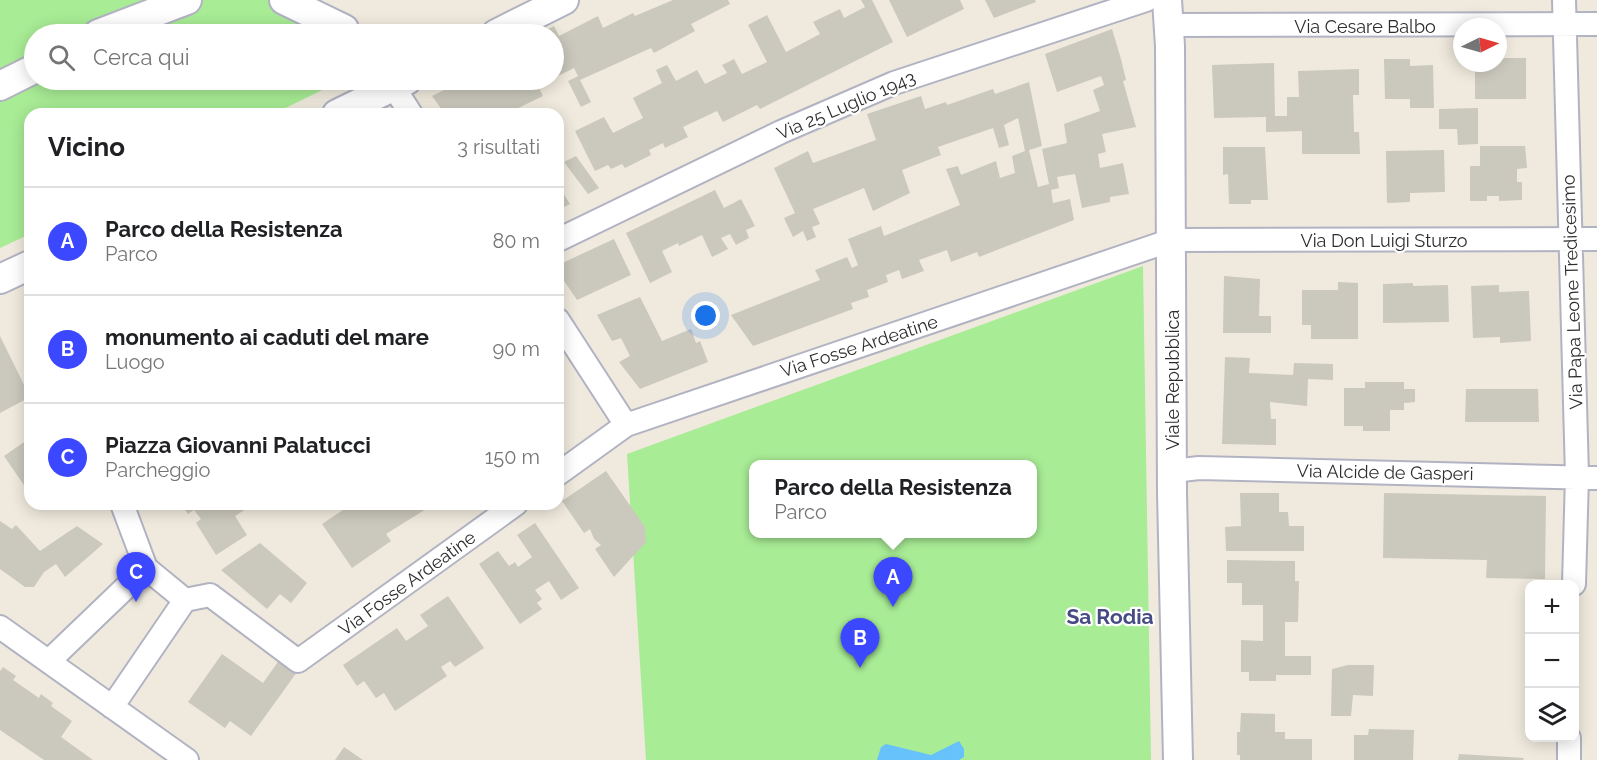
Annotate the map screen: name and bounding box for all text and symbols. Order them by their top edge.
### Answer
street label: Via Cesare Balbo [1294,16,1436,37]
north arrow [1453,18,1507,72]
search box [24,24,564,90]
icon: search [45,41,78,74]
text: Cerca qui [93,44,190,70]
street label: Via 25 Luglio 1943 [774,66,918,144]
text: Vicino [48,132,125,162]
text: 3 risultati [457,135,540,159]
street label: Via Papa Leone Tredicesimo [1557,174,1587,410]
text: Parco della Resistenza [105,216,343,242]
text: A [61,229,74,253]
text: 80 m [492,229,540,253]
street label: Via Don Luigi Sturzo [1300,230,1468,251]
text: Parco [105,242,158,266]
your location [691,301,720,330]
street label: Viale Repubblica [1162,310,1183,450]
street label: Via Fosse Ardeatine [778,311,941,381]
text: monumento ai caduti del mare [105,324,429,350]
text: B [61,337,74,361]
text: 90 m [493,337,540,361]
text: Luogo [105,350,165,374]
text: Piazza Giovanni Palatucci [105,432,371,458]
text: C [61,445,74,469]
text: 150 m [485,445,540,469]
text: Parcheggio [105,458,210,482]
popup [749,460,1037,538]
street label: Via Alcide de Gasperi [1296,460,1474,484]
text: Parco della Resistenza [774,474,1012,500]
text: Parco [774,500,827,524]
street label: Via Fosse Ardeatine [334,526,480,640]
pin: C [116,552,156,602]
pin: A [874,558,912,607]
map controls [1525,580,1579,742]
button: + [1525,580,1579,634]
district label: Sa Rodia [1066,604,1154,629]
pin: B [840,618,880,668]
button: − [1525,634,1579,688]
button: layers [1525,688,1579,742]

